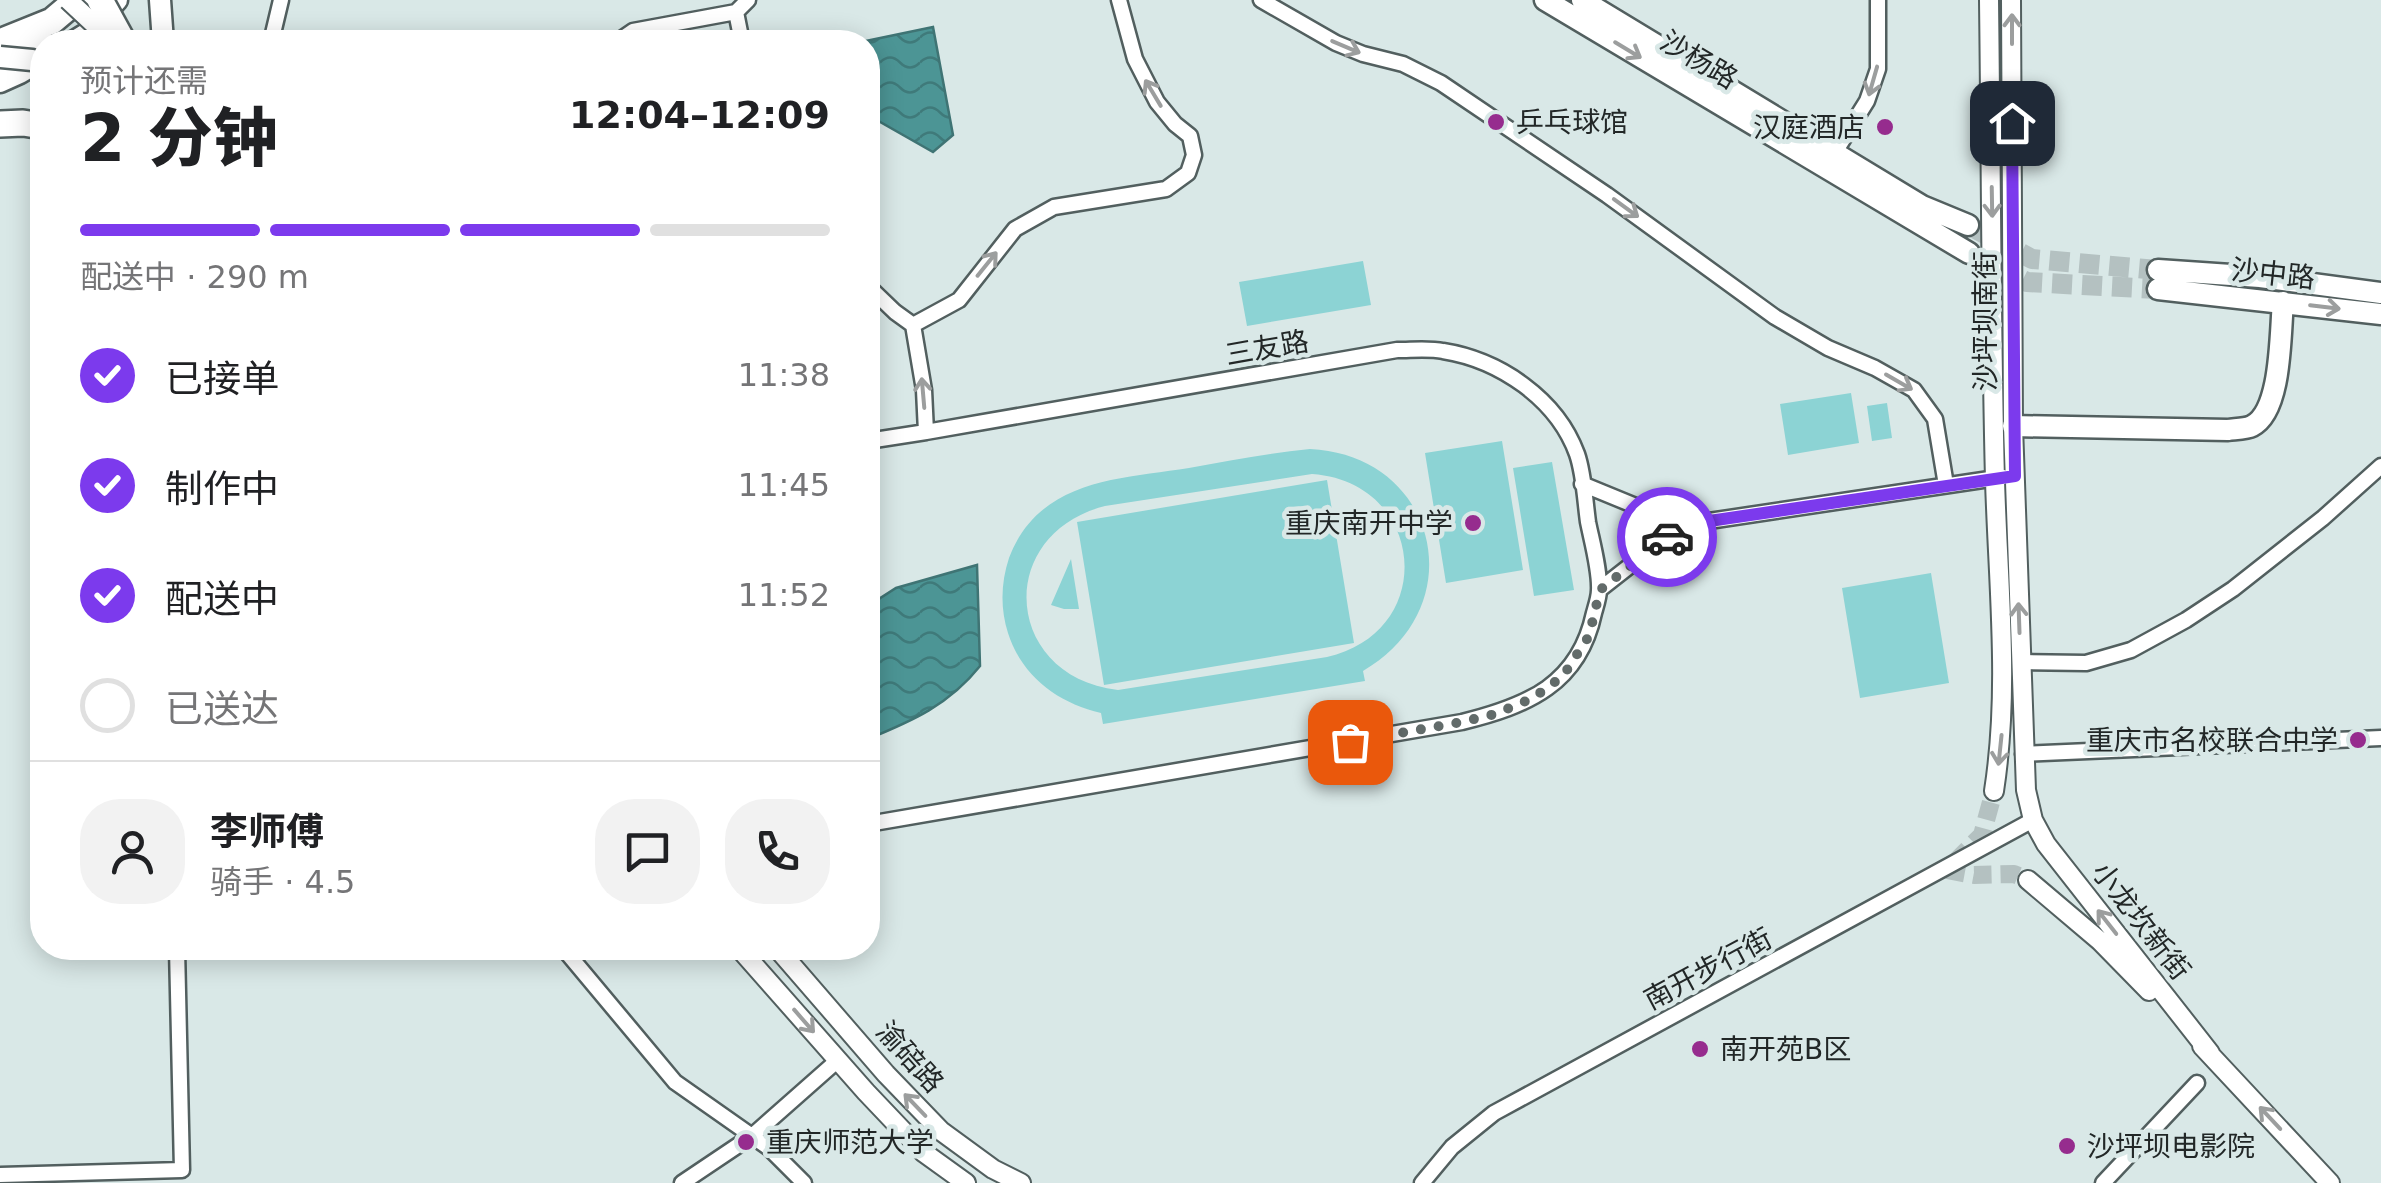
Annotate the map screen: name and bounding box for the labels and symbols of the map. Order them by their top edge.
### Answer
one-way arrow [2002,14,2021,46]
street label: 沙杨路 [1654,24,1744,96]
one-way arrow [1330,39,1361,57]
one-way arrow [1613,40,1642,60]
one-way arrow [1863,65,1881,96]
one-way arrow [1143,79,1163,108]
pin [1970,81,2055,166]
place label: 乒乓球馆 [1516,106,1628,139]
marker: 乒乓球馆 [1485,111,1507,133]
place label: 汉庭酒店 [1753,111,1865,144]
marker: 汉庭酒店 [1874,116,1896,138]
one-way arrow [1982,186,2001,218]
one-way arrow [1611,198,1639,219]
street label: 沙坪坝南街 [1969,251,2002,391]
one-way arrow [976,252,998,278]
street label: 沙中路 [2229,253,2317,295]
one-way arrow [2308,298,2340,317]
street label: 三友路 [1223,324,1311,372]
one-way arrow [1884,372,1913,392]
one-way arrow [914,378,933,410]
courier [1617,487,1717,587]
place label: 重庆南开中学 [1285,507,1453,540]
marker: 重庆南开中学 [1462,512,1484,534]
one-way arrow [2010,603,2029,635]
pin [1308,700,1393,785]
place label: 重庆市名校联合中学 [2086,724,2338,757]
marker: 重庆市名校联合中学 [2347,729,2369,751]
one-way arrow [1990,733,2009,766]
street label: 小龙坎新街 [2085,856,2197,986]
one-way arrow [2096,909,2118,935]
street label: 南开步行街 [1638,922,1778,1016]
one-way arrow [792,1008,815,1033]
street label: 渝碚路 [870,1015,950,1099]
place label: 南开苑B区 [1720,1033,1851,1066]
marker: 南开苑B区 [1689,1038,1711,1060]
one-way arrow [903,1093,927,1117]
one-way arrow [2259,1106,2282,1131]
place label: 重庆师范大学 [766,1126,934,1159]
place label: 沙坪坝电影院 [2087,1130,2255,1163]
marker: 重庆师范大学 [735,1131,757,1153]
marker: 沙坪坝电影院 [2056,1135,2078,1157]

